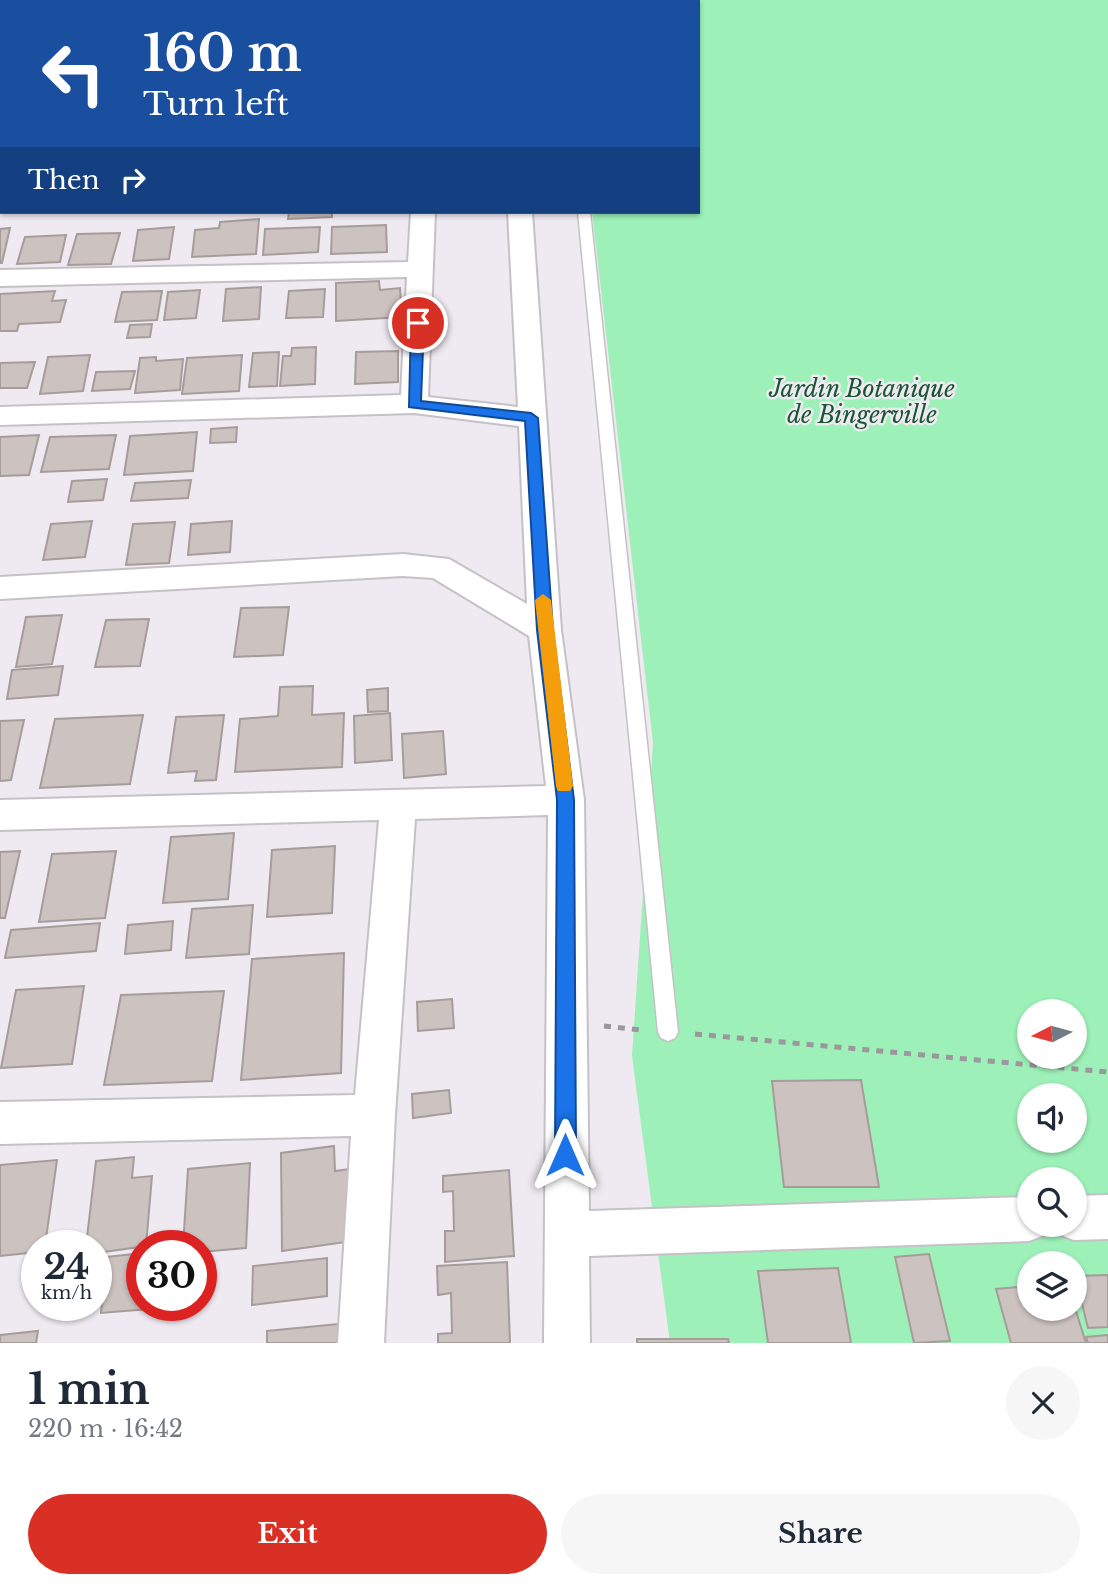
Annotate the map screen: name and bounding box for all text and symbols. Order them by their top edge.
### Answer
text: 160 m [143,23,302,84]
icon: left [28,28,119,119]
text: Turn left [143,84,289,124]
icon: right [114,161,152,199]
text: Then [28,164,100,196]
pin [388,293,448,353]
icon: arrive [399,304,437,342]
park label: Jardin Botanique de Bingerville [768,375,955,429]
north arrow [1017,999,1087,1069]
map controls [1017,999,1087,1321]
button: sound [1017,1083,1087,1153]
position arrow [528,1118,602,1192]
button: search [1017,1167,1087,1237]
speed limit sign: 30 [126,1230,217,1321]
text: 24 [43,1245,90,1288]
button: layers [1017,1251,1087,1321]
text: km/h [41,1282,92,1304]
text: 1 min [28,1363,150,1415]
button: close [1006,1366,1080,1440]
text: 220 m · 16:42 [28,1415,183,1443]
button: Exit [28,1494,547,1574]
button: Share [561,1494,1080,1574]

